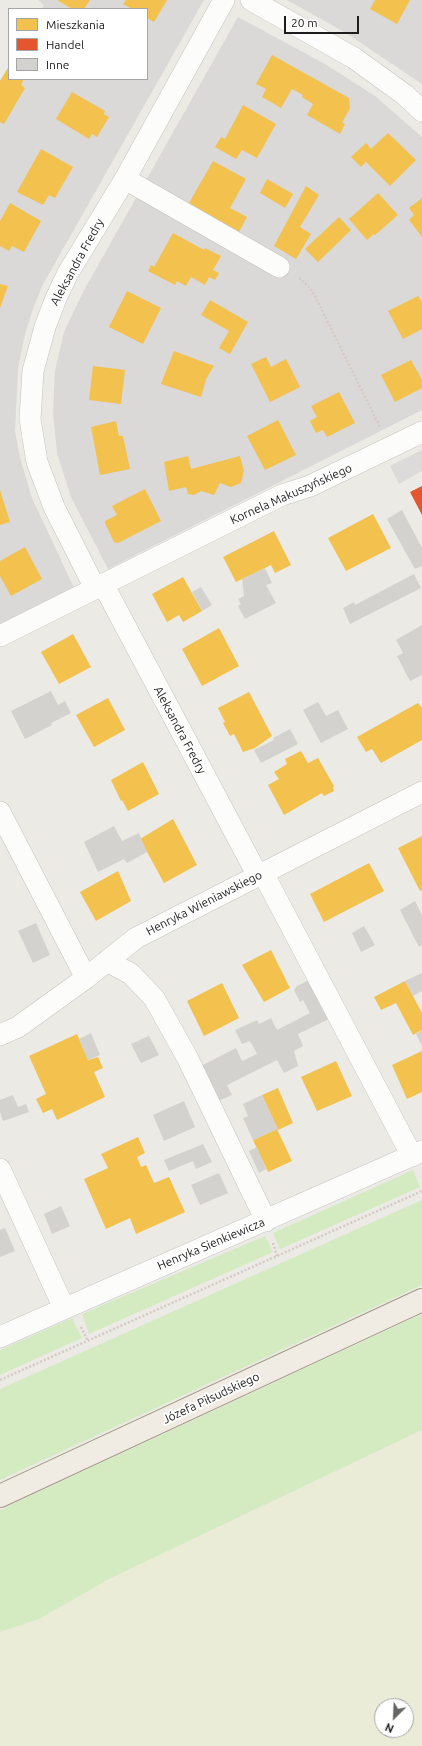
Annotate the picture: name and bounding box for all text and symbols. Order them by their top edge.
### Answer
legend [8,8,148,80]
scale bar [286,8,361,34]
text: 20 m [291,16,318,29]
text: Mieszkania [46,18,105,31]
text: Handel [46,38,84,51]
text: Inne [46,58,69,71]
street label: Aleksandra Fredry [47,216,107,308]
street label: Kornela Makuszyńskiego [228,461,354,527]
street label: Aleksandra Fredry [151,684,209,776]
street label: Henryka Wieniawskiego [144,867,264,939]
street label: Henryka Sienkiewicza [155,1215,267,1273]
street label: Józefa Piłsudskiego [160,1369,262,1427]
north arrow [374,1698,414,1738]
text: N [383,1721,396,1735]

